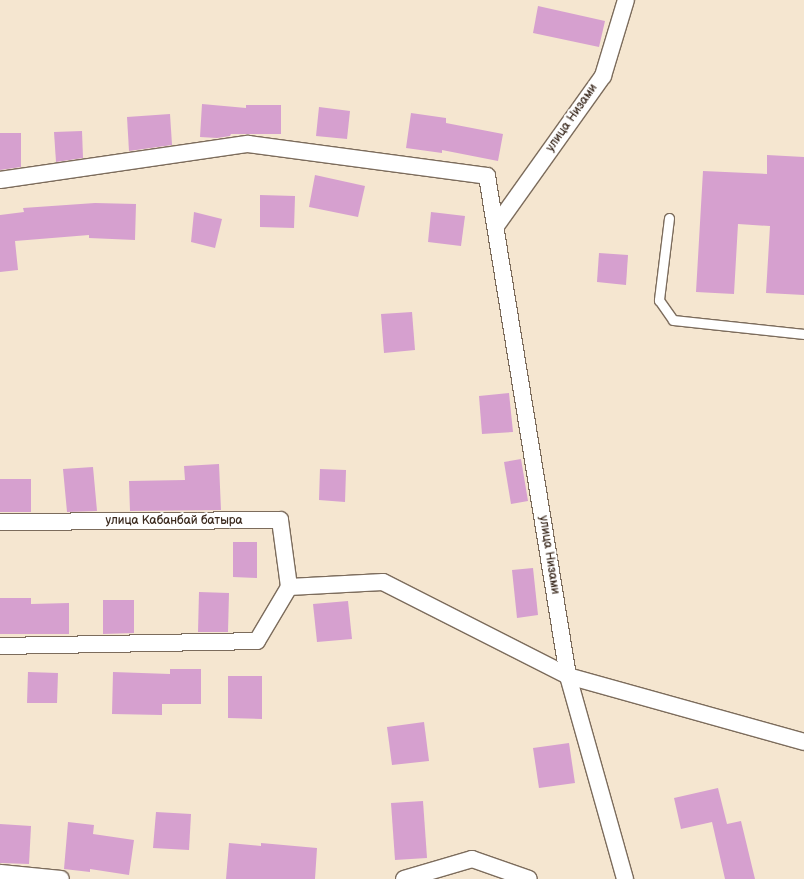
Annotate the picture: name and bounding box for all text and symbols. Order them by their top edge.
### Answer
street label: улица Низами [543,81,601,155]
street label: улица Кабанбай батыра [105,514,243,528]
street label: улица Низами [536,515,562,595]

